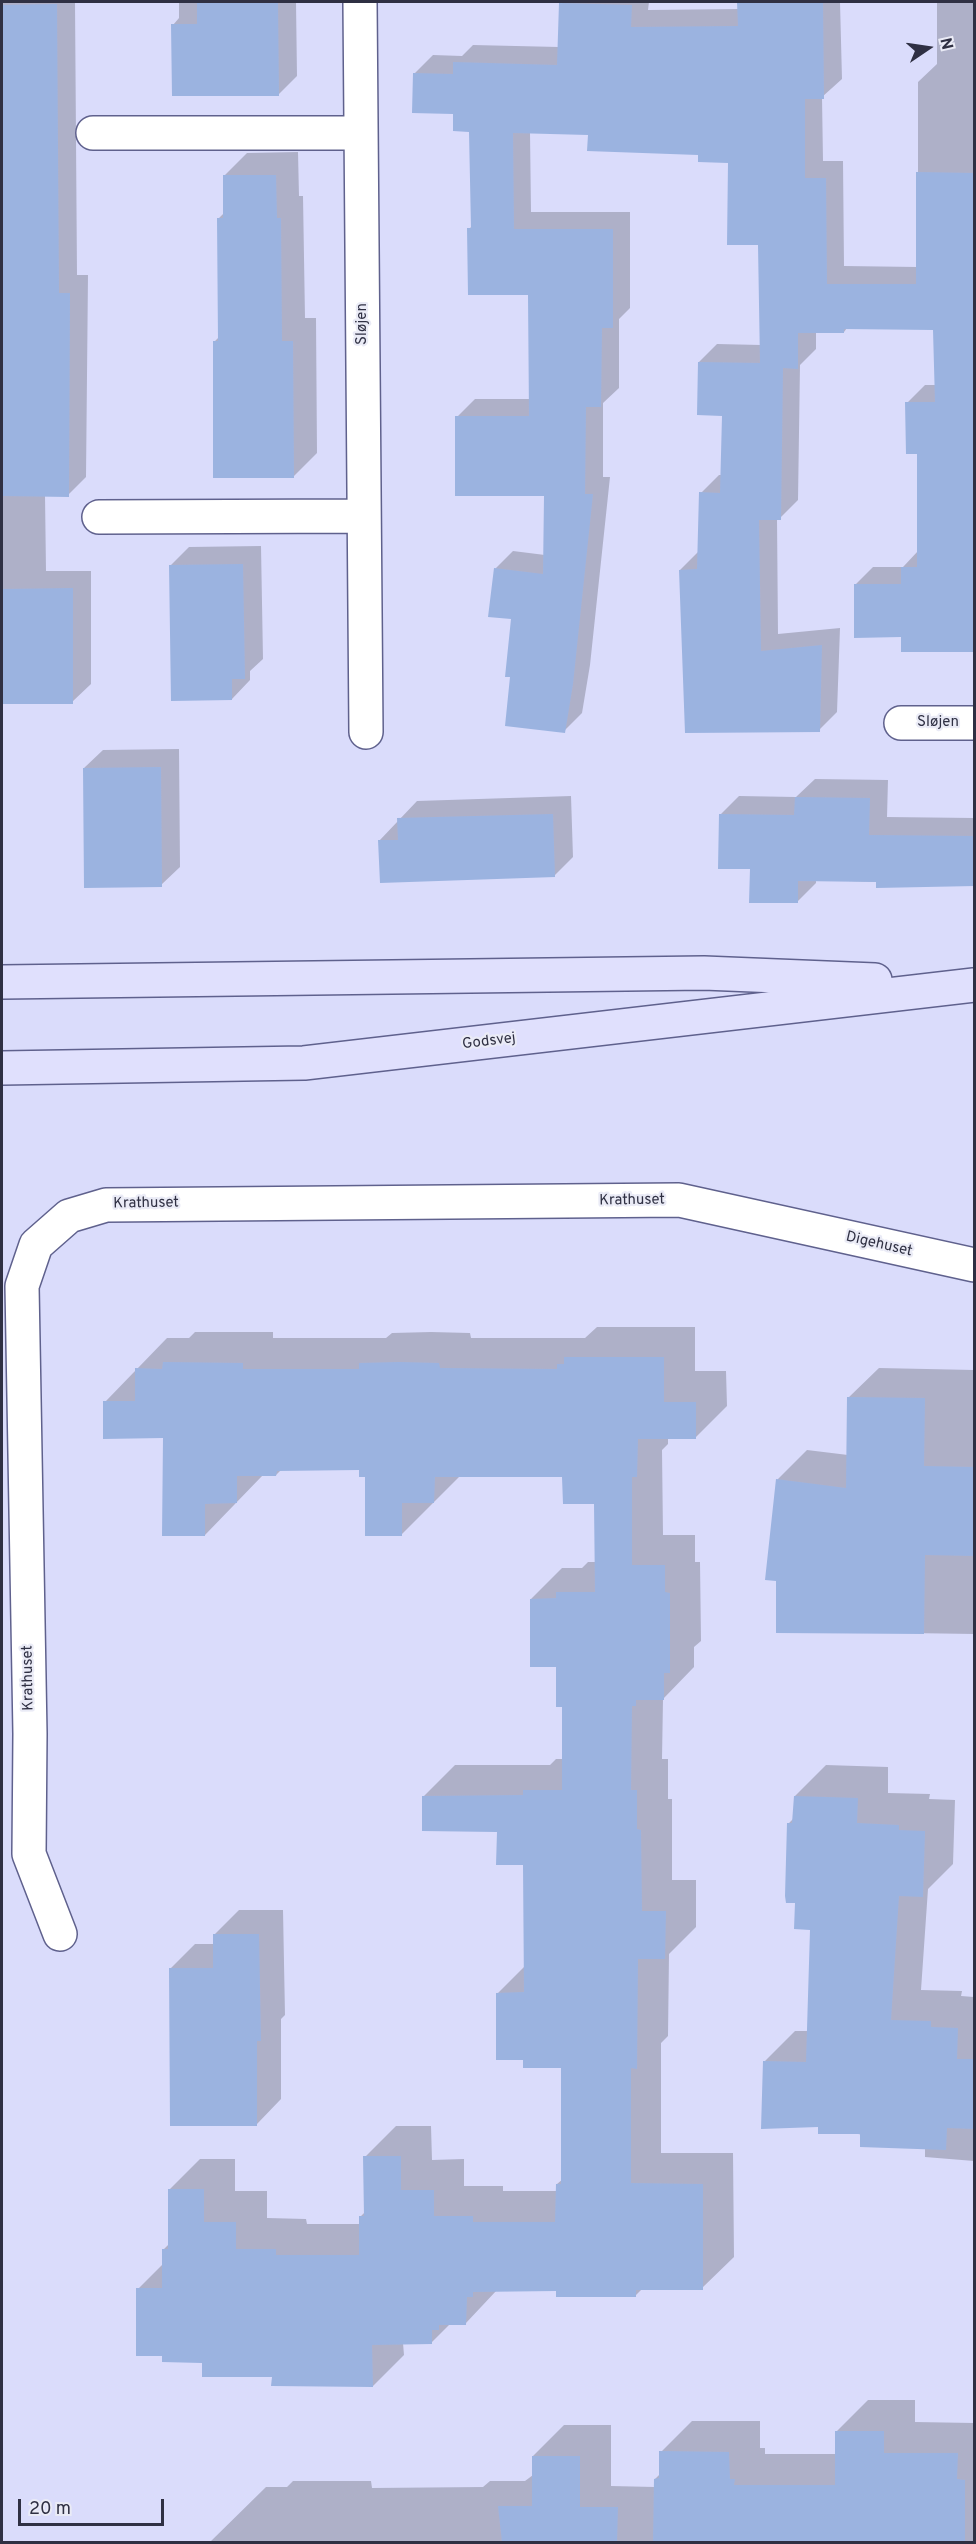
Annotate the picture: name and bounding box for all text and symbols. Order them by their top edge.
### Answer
north arrow [898,18,958,78]
text: N [935,36,957,52]
street label: Sløjen [354,303,372,345]
street label: Sløjen [917,714,959,732]
street label: Godsvej [461,1030,517,1054]
street label: Krathuset [599,1191,665,1211]
street label: Krathuset [113,1194,179,1214]
street label: Digehuset [844,1229,914,1261]
street label: Krathuset [19,1645,39,1711]
scale bar [21,2487,166,2525]
text: 20 m [29,2498,71,2521]

